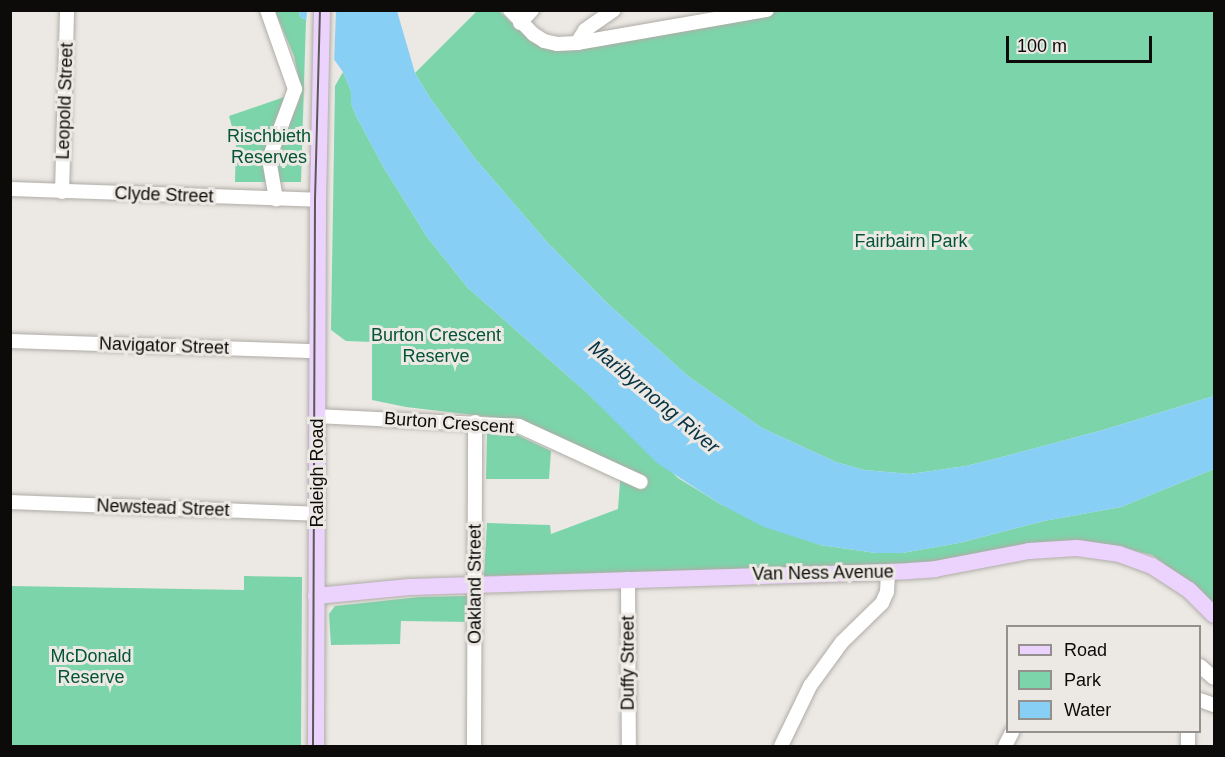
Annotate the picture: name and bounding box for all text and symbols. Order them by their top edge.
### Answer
scale bar [1009,24,1154,62]
text: 100 m [1017,36,1067,56]
street label: Leopold Street [52,42,78,160]
park label: Rischbieth Reserves [227,126,311,168]
street label: Clyde Street [114,182,214,208]
park label: Fairbairn Park [854,230,968,252]
park label: Burton Crescent Reserve [371,325,501,368]
street label: Navigator Street [99,333,229,359]
water label: Maribyrnong River [584,335,724,459]
street label: Burton Crescent [383,408,515,438]
street label: Raleigh Road [306,418,328,528]
street label: Newstead Street [96,495,230,521]
street label: Oakland Street [464,524,486,644]
street label: Van Ness Avenue [752,561,894,585]
street label: Duffy Street [617,616,639,710]
legend [1006,625,1201,733]
text: Road [1064,640,1107,660]
park label: McDonald Reserve [50,646,132,688]
text: Park [1064,670,1101,690]
text: Water [1064,700,1111,720]

